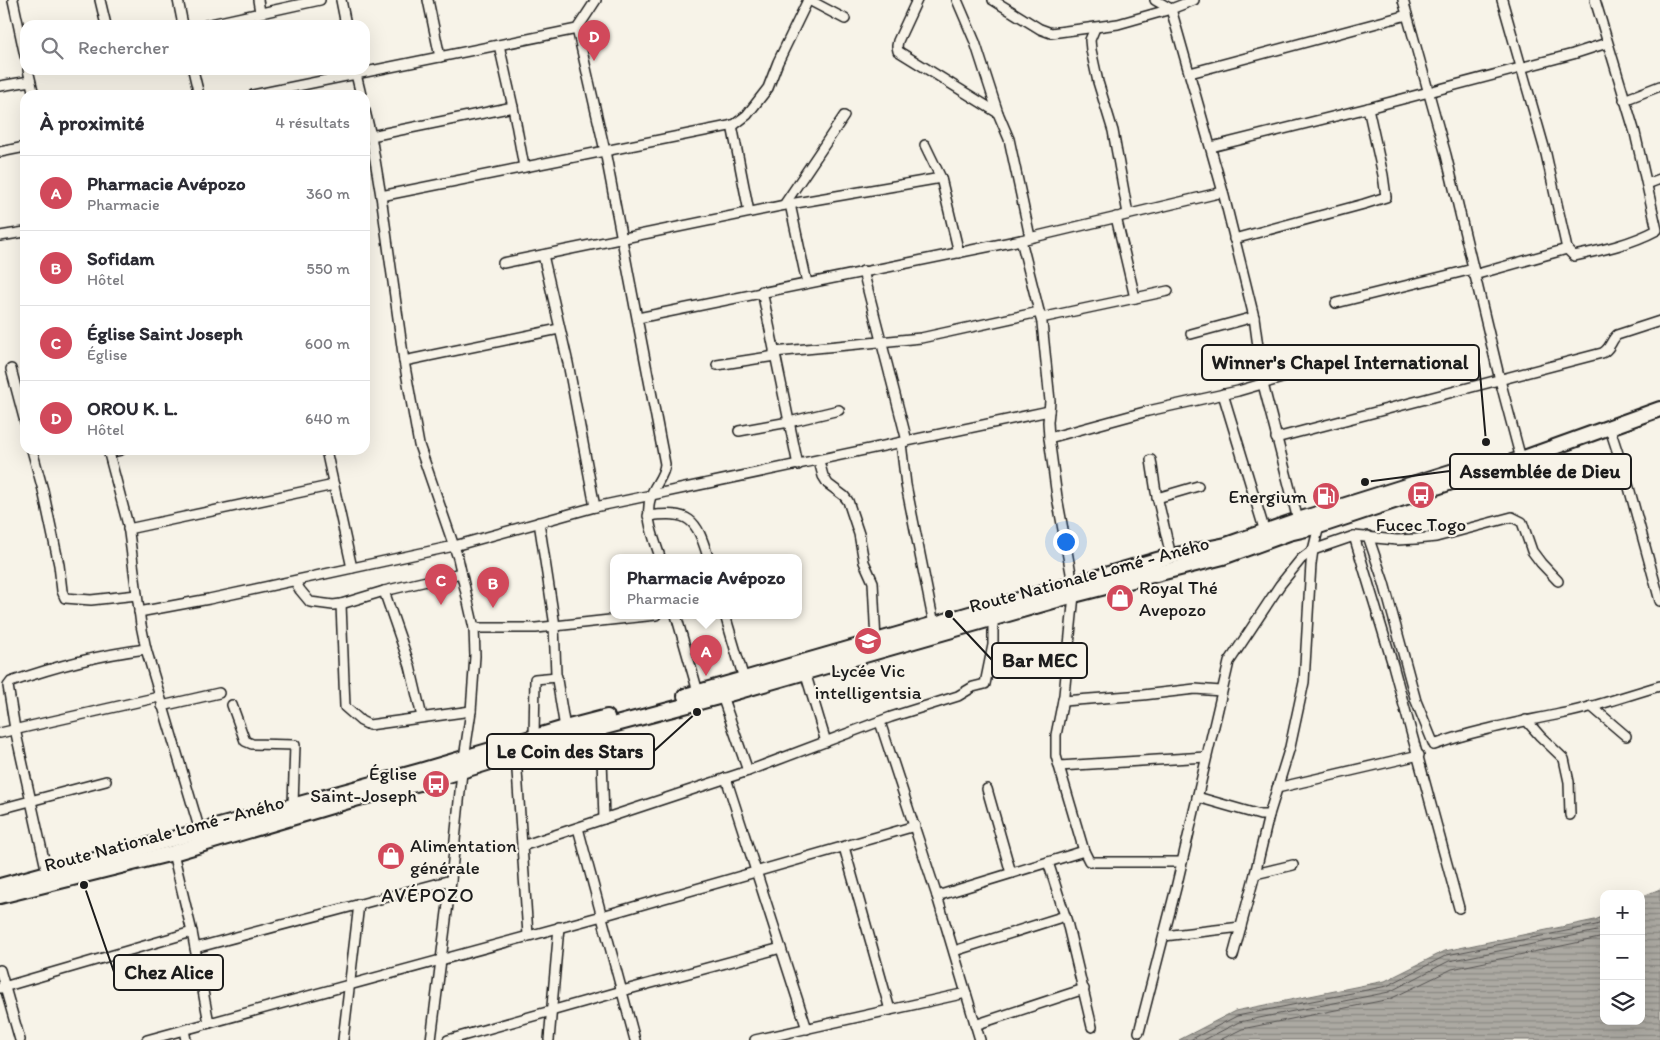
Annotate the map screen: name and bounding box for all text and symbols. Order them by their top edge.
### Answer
search box [20,20,370,75]
pin: D [578,20,610,61]
icon: search [38,34,66,62]
text: Rechercher [78,36,169,59]
text: À proximité [40,110,145,135]
text: 4 résultats [275,113,350,132]
text: Pharmacie Avépozo [87,172,246,195]
text: A [51,184,61,203]
text: 360 m [306,184,350,203]
text: Pharmacie [87,195,160,214]
text: Sofidam [87,247,155,270]
text: B [51,259,61,278]
text: 550 m [306,259,350,278]
text: Hôtel [87,270,124,289]
text: Église Saint Joseph [87,322,243,345]
text: C [51,334,61,353]
text: 600 m [305,334,350,353]
text: Église [87,345,127,364]
callout: Winner's Chapel International [1202,345,1479,380]
text: Winner's Chapel International [1212,350,1469,375]
text: OROU K. L. [87,397,178,420]
text: D [51,409,61,428]
text: 640 m [305,409,350,428]
text: Hôtel [87,420,124,439]
callout: Assemblée de Dieu [1450,454,1631,489]
text: Assemblée de Dieu [1459,459,1621,483]
bus stop icon: Fucec Togo [1406,480,1436,510]
fuel station icon: Energium [1311,481,1341,511]
place label: Energium [1228,485,1307,508]
place label: Fucec Togo [1376,513,1466,536]
your location [1053,529,1079,555]
street label: Route Nationale Lomé - Aného [967,531,1212,618]
popup [610,554,802,619]
pin: C [425,564,457,605]
text: Pharmacie Avépozo [627,566,785,589]
pin: B [477,567,509,608]
place label: Royal Thé Avepozo [1139,576,1218,621]
shop icon: Royal Thé Avepozo [1105,583,1135,613]
text: Pharmacie [627,589,699,608]
school or university icon: Lycée Vic intelligentsia [853,626,883,656]
pin: A [690,635,722,676]
callout: Bar MEC [992,643,1087,678]
text: Bar MEC [1002,648,1078,672]
place label: Lycée Vic intelligentsia [814,659,922,704]
callout: Le Coin des Stars [487,734,654,769]
text: Le Coin des Stars [497,739,643,763]
place label: Église Saint-Joseph [310,762,417,807]
bus stop icon: Église Saint-Joseph [421,769,451,799]
street label: Route Nationale Lomé - Aného [42,790,287,877]
place label: Alimentation générale [410,834,517,879]
shop icon: Alimentation générale [376,841,406,871]
district label: AVÉPOZO [381,883,475,907]
map controls [1600,890,1645,1025]
button: + [1600,890,1645,935]
button: − [1600,935,1645,980]
callout: Chez Alice [114,955,223,990]
text: Chez Alice [124,960,214,984]
button: layers [1600,980,1645,1025]

